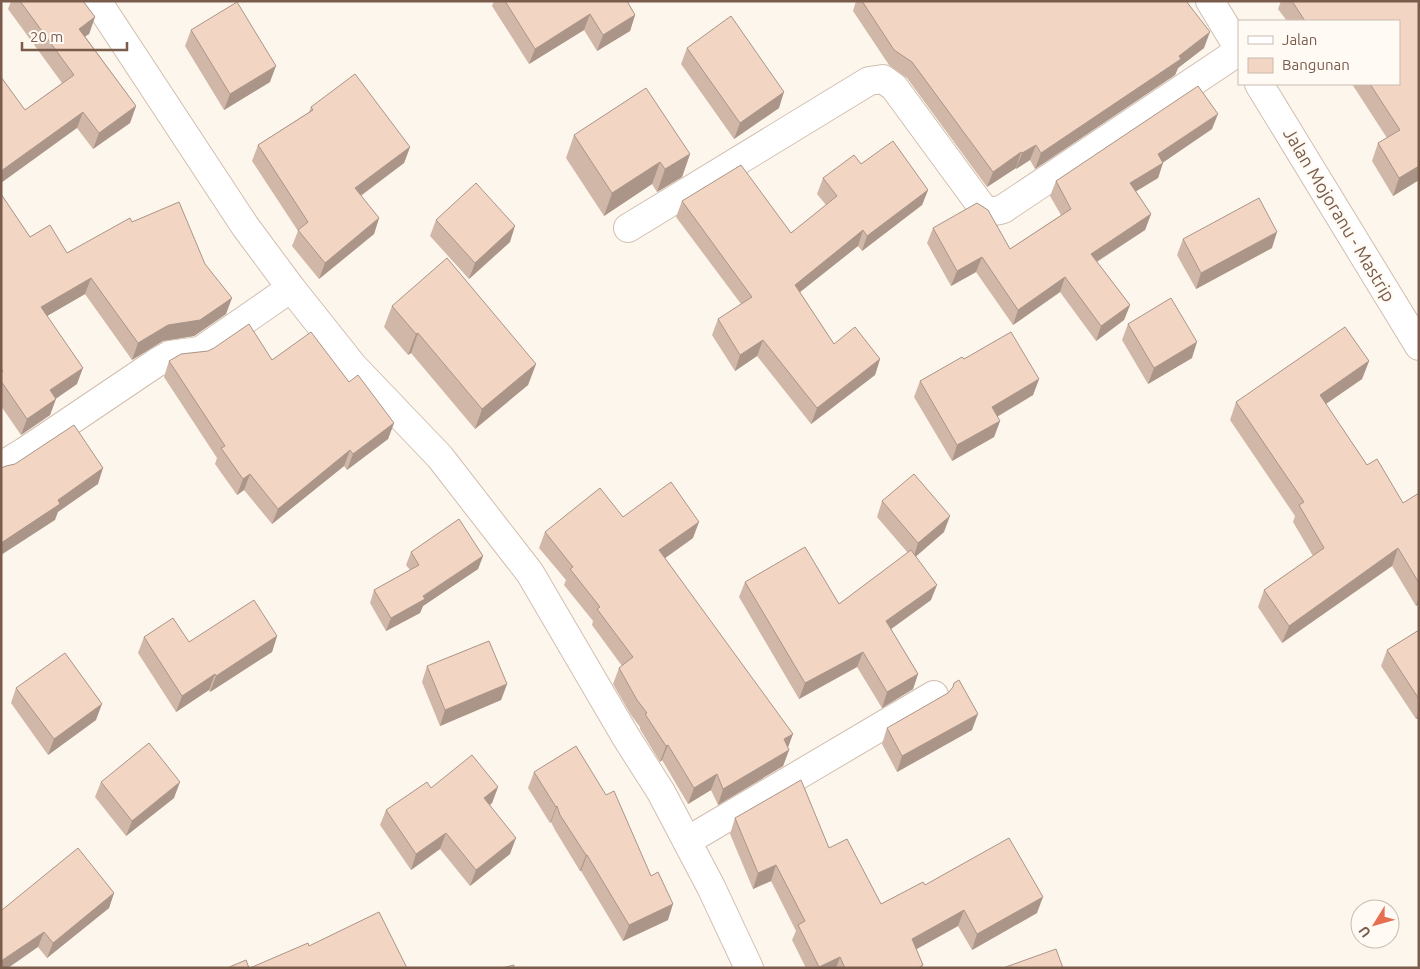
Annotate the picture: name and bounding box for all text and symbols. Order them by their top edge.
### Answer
scale bar [22,20,128,52]
legend [1238,20,1400,85]
text: 20 m [30,28,63,45]
text: Jalan [1282,31,1317,48]
text: Bangunan [1282,56,1350,73]
street label: Jalan Mojoranu - Mastrip [1280,124,1400,305]
north arrow [1350,899,1400,949]
text: U [1355,923,1374,941]

